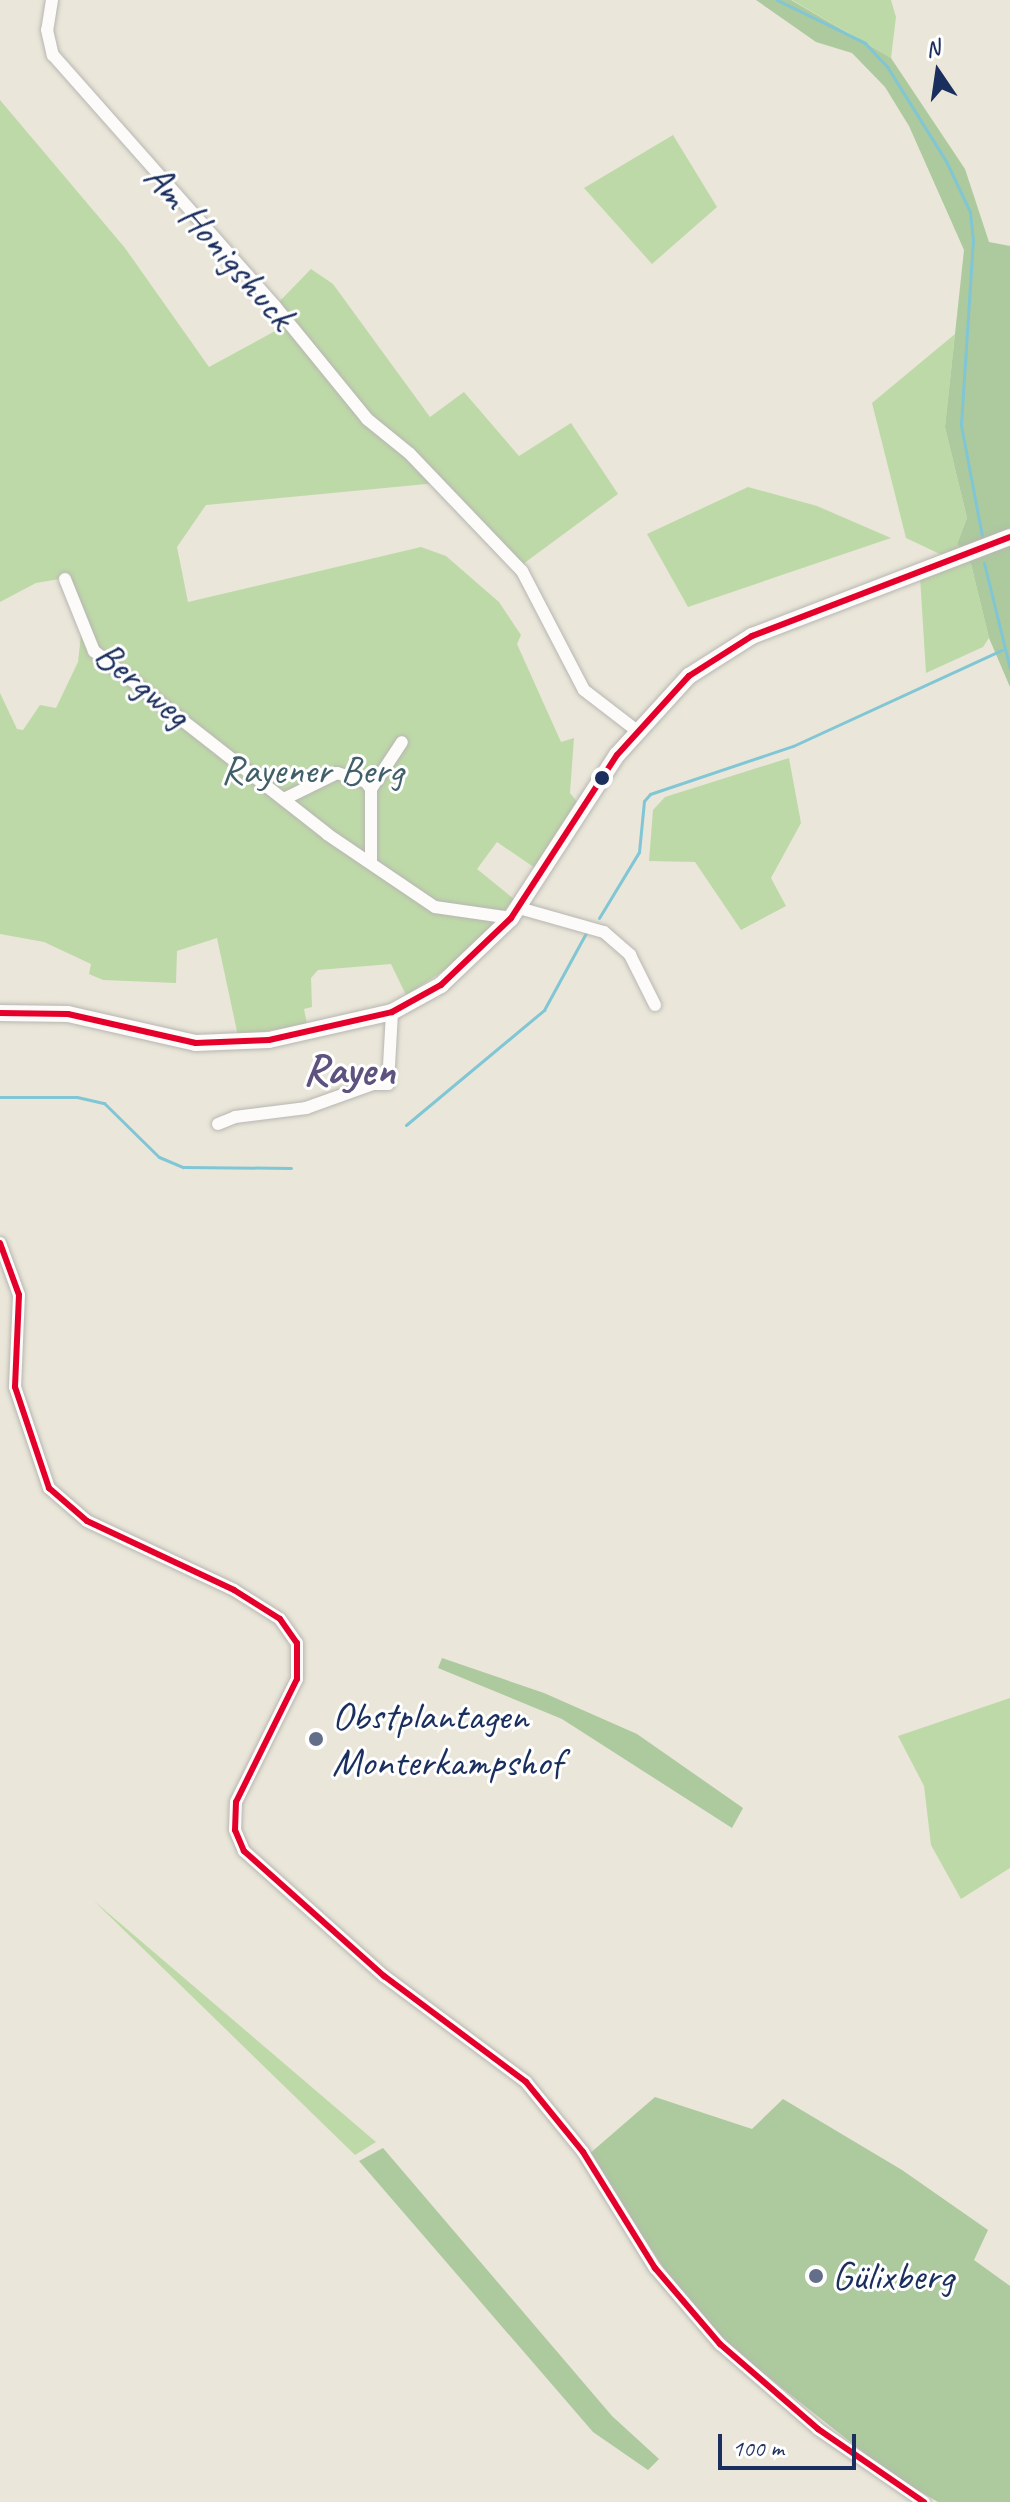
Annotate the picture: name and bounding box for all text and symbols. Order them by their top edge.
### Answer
north arrow [898,32,978,112]
text: N [923,33,942,64]
street label: Am Honigshuck [135,153,305,339]
street label: Bergweg [85,630,201,738]
park label: Rayener Berg [221,746,403,794]
unlabelled marker [594,770,610,786]
district label: Rayen [303,1044,395,1096]
place label: Obstplantagen Monterkampshof [332,1692,562,1786]
marker: Obstplantagen Monterkampshof [307,1730,325,1748]
place label: Gülixberg [832,2252,953,2300]
marker: Gülixberg [807,2267,825,2285]
scale bar [722,2418,860,2468]
text: 100 m [732,2433,784,2463]

